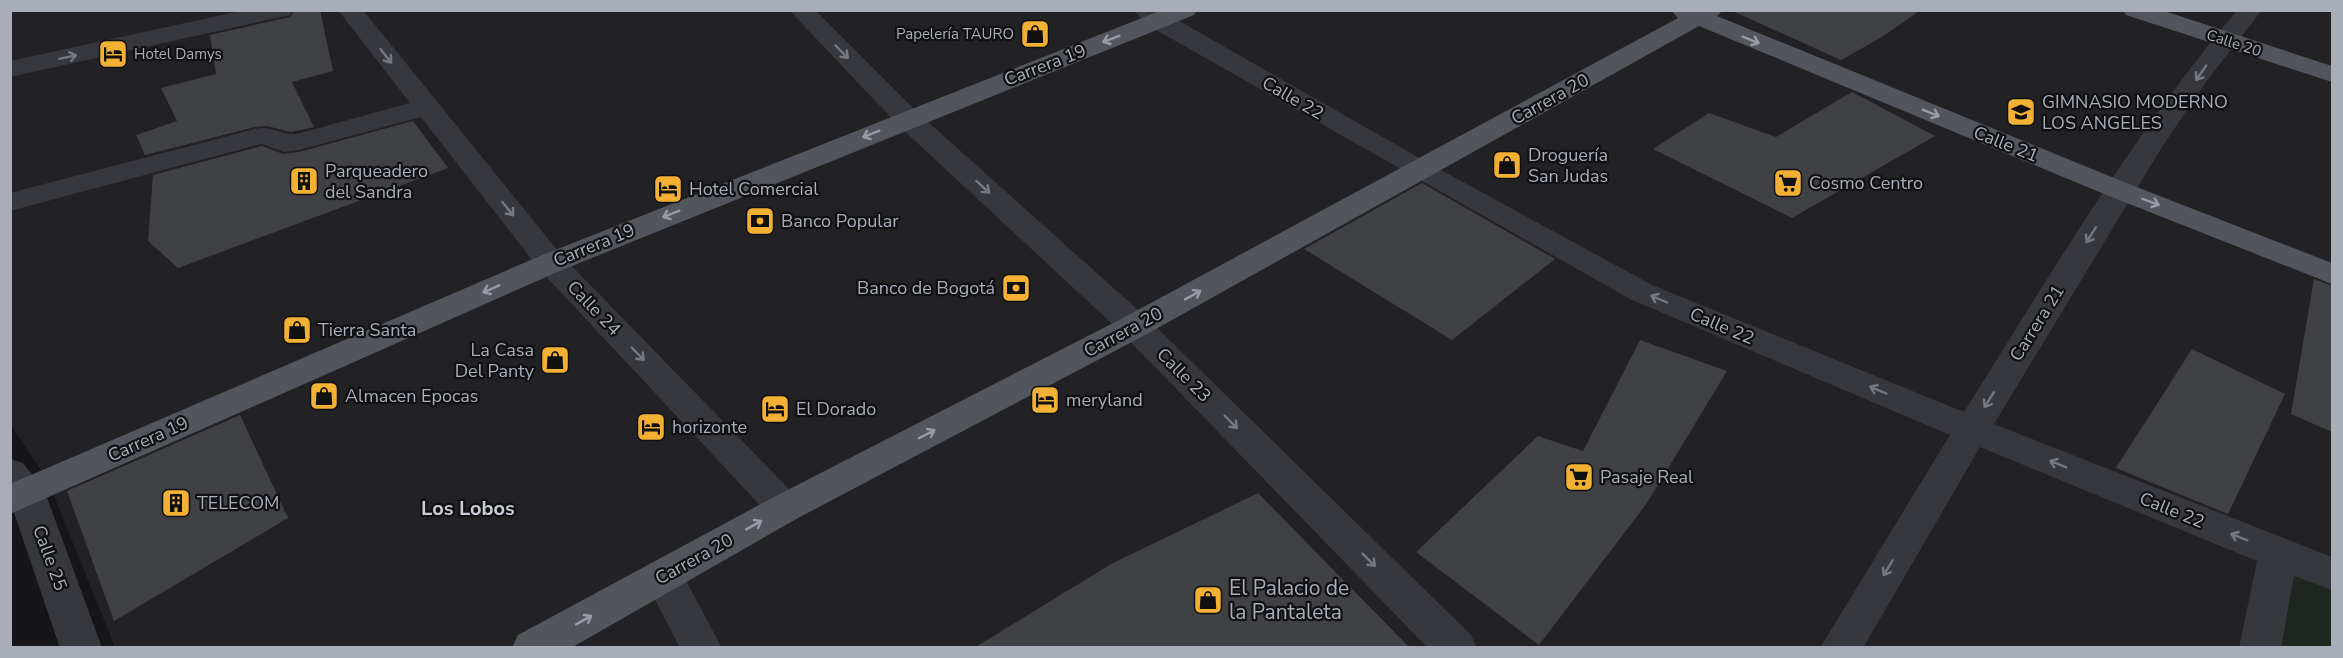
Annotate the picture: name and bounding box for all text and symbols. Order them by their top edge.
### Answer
shop icon: Papelería TAURO [1019,18,1051,50]
place label: Papelería TAURO [896,24,1014,44]
street label: Calle 20 [2204,25,2264,61]
one-way arrow [1102,35,1121,46]
one-way arrow [1741,35,1760,46]
hotel icon: Hotel Damys [97,38,129,70]
street label: Carrera 19 [1001,38,1089,92]
place label: Hotel Damys [134,44,222,64]
one-way arrow [834,45,849,60]
one-way arrow [380,48,393,64]
one-way arrow [58,50,77,62]
one-way arrow [2195,65,2207,81]
street label: Carrera 20 [1507,68,1593,130]
street label: Calle 22 [1258,71,1328,125]
place label: GIMNASIO MODERNO LOS ANGELES [2042,90,2228,135]
school or university icon: GIMNASIO MODERNO LOS ANGELES [2005,96,2037,128]
one-way arrow [1922,108,1940,119]
street label: Calle 21 [1970,120,2042,168]
one-way arrow [862,129,881,140]
place label: Droguería San Judas [1528,143,1608,188]
shop icon: Droguería San Judas [1491,149,1523,181]
place label: Parqueadero del Sandra [325,159,428,204]
building icon: Parqueadero del Sandra [288,165,320,197]
supermarket icon: Cosmo Centro [1772,167,1804,199]
place label: Cosmo Centro [1809,171,1923,195]
hotel icon: Hotel Comercial [652,173,684,205]
place label: Hotel Comercial [689,177,819,201]
one-way arrow [975,180,990,194]
one-way arrow [2141,197,2160,208]
one-way arrow [501,201,514,217]
bank icon: Banco Popular [744,205,776,237]
place label: Banco Popular [781,209,899,233]
one-way arrow [662,210,680,221]
street label: Carrera 19 [550,218,638,272]
one-way arrow [2085,226,2097,243]
bank icon: Banco de Bogotá [1000,272,1032,304]
street label: Calle 24 [562,275,626,341]
place label: Banco de Bogotá [857,276,995,300]
street label: Carrera 21 [2004,280,2070,366]
one-way arrow [482,284,500,295]
one-way arrow [1183,289,1201,300]
one-way arrow [1650,293,1669,304]
street label: Carrera 20 [1079,301,1167,363]
street label: Calle 22 [1686,302,1758,350]
shop icon: Tierra Santa [281,314,313,346]
place label: Tierra Santa [318,318,416,342]
place label: La Casa Del Panty [455,338,535,383]
street label: Calle 23 [1152,343,1216,407]
shop icon: La Casa Del Panty [539,344,571,376]
one-way arrow [631,346,645,361]
shop icon: Almacen Epocas [308,380,340,412]
place label: Almacen Epocas [345,384,478,408]
hotel icon: meryland [1029,384,1061,416]
one-way arrow [1869,384,1887,395]
place label: meryland [1066,388,1143,412]
one-way arrow [1982,391,1994,408]
hotel icon: El Dorado [759,393,791,425]
place label: El Dorado [796,397,876,421]
street label: Carrera 19 [104,411,192,467]
hotel icon: horizonte [635,411,667,443]
place label: horizonte [672,415,747,439]
one-way arrow [1223,415,1238,429]
one-way arrow [918,428,935,440]
one-way arrow [2049,458,2068,469]
supermarket icon: Pasaje Real [1563,461,1595,493]
place label: Pasaje Real [1600,465,1694,489]
street label: Calle 22 [2136,486,2208,534]
building icon: TELECOM [160,487,192,519]
place label: TELECOM [197,491,279,515]
district label: Los Lobos [421,495,515,522]
one-way arrow [745,519,763,530]
street label: Calle 25 [27,522,73,594]
street label: Carrera 20 [651,528,737,590]
one-way arrow [2230,531,2249,542]
one-way arrow [1361,553,1376,568]
one-way arrow [1882,559,1894,576]
place label: El Palacio de la Pantaleta [1229,574,1349,626]
shop icon: El Palacio de la Pantaleta [1192,584,1224,616]
one-way arrow [575,614,592,626]

